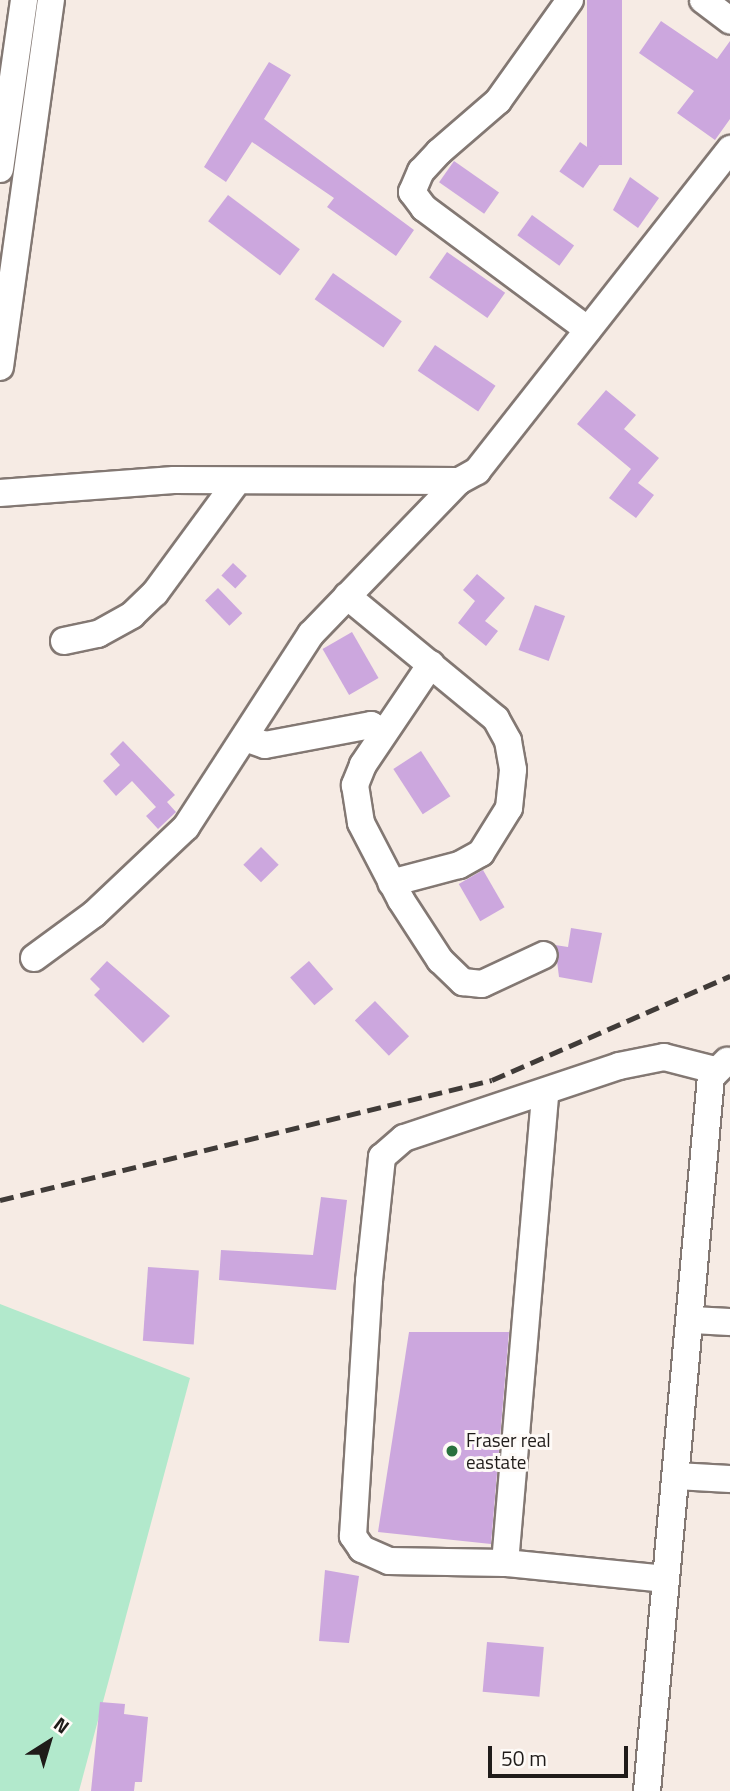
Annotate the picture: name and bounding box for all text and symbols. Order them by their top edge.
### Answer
place label: Fraser real eastate [466,1429,551,1473]
marker: Fraser real eastate [444,1443,460,1459]
north arrow [14,1707,84,1777]
text: N [48,1709,76,1740]
scale bar [492,1732,632,1776]
text: 50 m [501,1742,547,1774]

